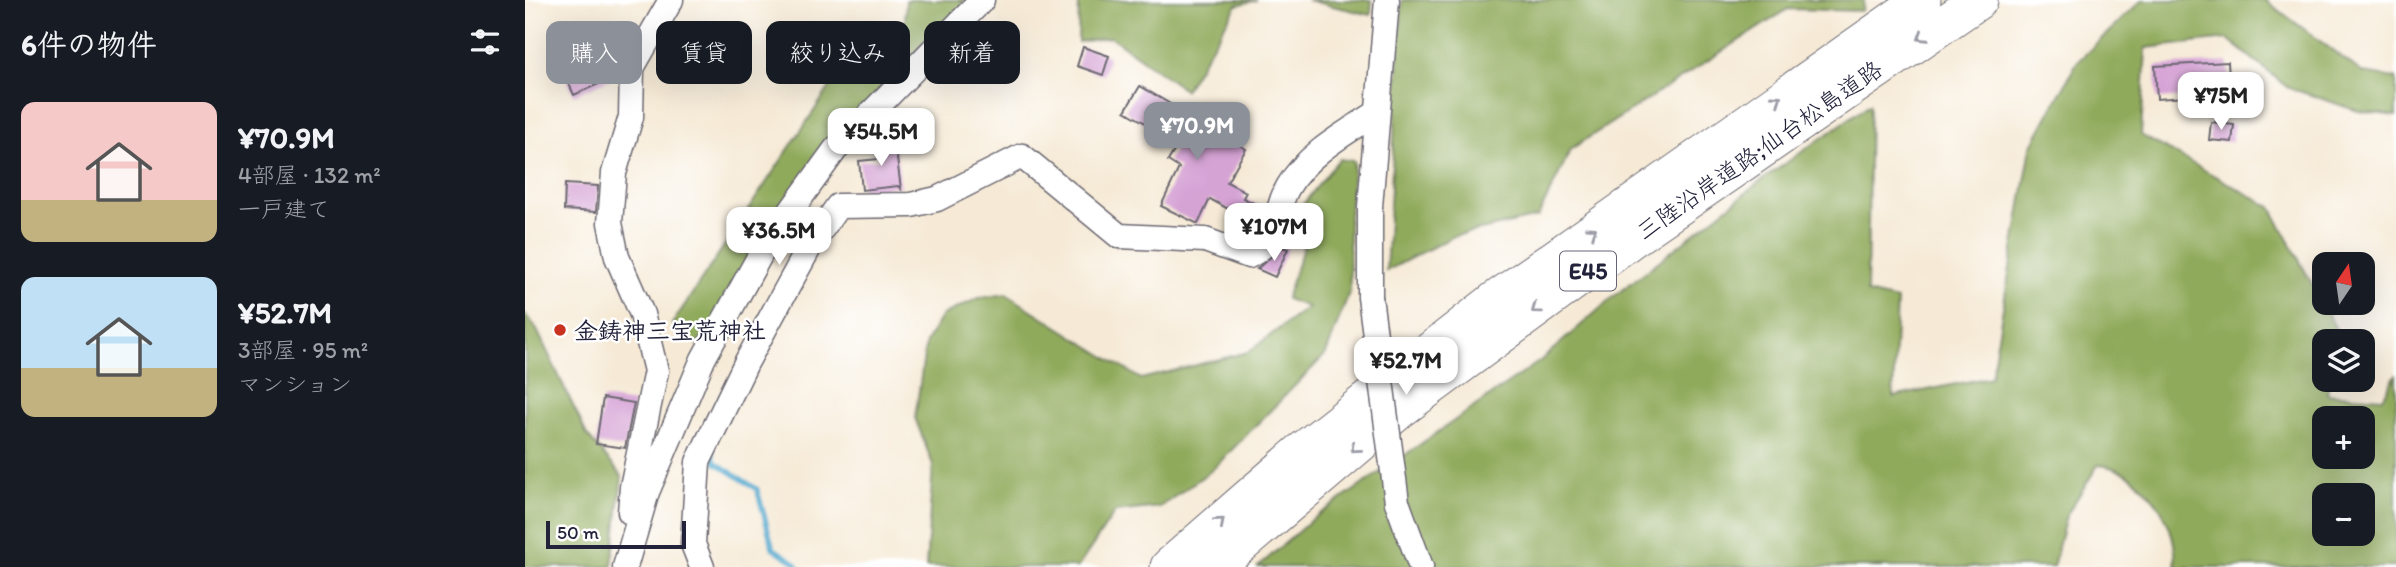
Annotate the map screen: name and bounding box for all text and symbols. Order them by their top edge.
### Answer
chip: 購入 [546,21,642,84]
chip: 賃貸 [656,21,752,84]
chip: 絞り込み [766,21,910,84]
chip: 新着 [924,21,1020,84]
icon: filters [466,23,504,61]
text: 6件の物件 [21,26,157,63]
one-way arrow [1917,29,1930,42]
street label: 三陸沿岸道路;仙台松島道路 [1630,54,1888,246]
pin: ¥75M [2180,72,2262,132]
text: ¥75M [2194,81,2248,109]
one-way arrow [1769,95,1782,107]
pin: ¥70.9M [1140,102,1254,162]
pin: ¥54.5M [824,108,938,168]
text: ¥70.9M [1160,111,1234,139]
text: ¥54.5M [844,117,918,145]
text: ¥70.9M [238,119,335,156]
icon: home [77,130,161,214]
text: 4部屋 · 132 m² [238,161,381,189]
text: 一戸建て [238,195,330,223]
pin: ¥107M [1225,204,1323,263]
pin: ¥36.5M [722,208,836,267]
text: ¥107M [1240,212,1308,240]
text: ¥36.5M [742,216,816,244]
one-way arrow [1584,227,1597,239]
road number: E45 [1560,252,1616,290]
north arrow [2312,252,2375,315]
map controls [2312,252,2375,546]
text: ¥52.7M [238,294,332,331]
one-way arrow [1531,301,1543,314]
icon: home [77,305,161,389]
place label: 金鋳神三宝荒神社 [574,316,766,345]
marker: 金鋳神三宝荒神社 [552,322,568,338]
button: layers [2312,329,2375,392]
text: 3部屋 · 95 m² [238,336,368,364]
pin: ¥52.7M [1349,338,1463,397]
text: ¥52.7M [1370,346,1442,374]
text: マンション [238,370,352,398]
button: + [2312,406,2375,469]
one-way arrow [1351,440,1364,452]
button: − [2312,483,2375,546]
scale bar [546,518,686,550]
one-way arrow [1212,518,1225,530]
text: 50 m [557,521,599,544]

